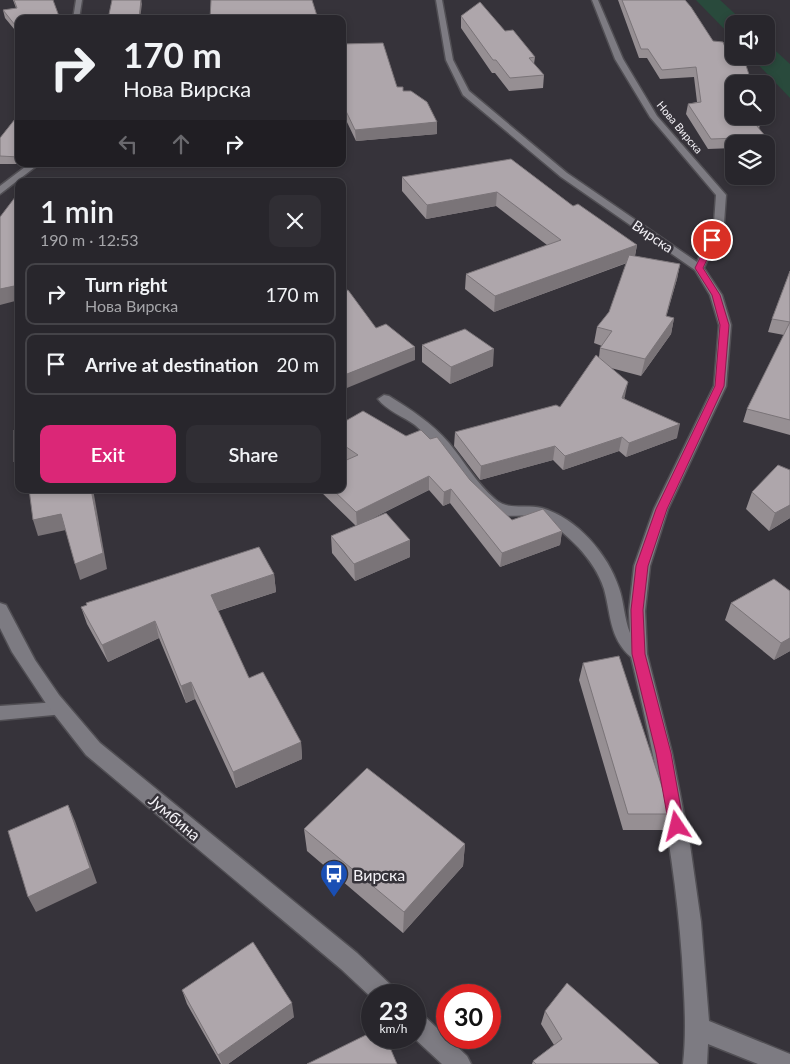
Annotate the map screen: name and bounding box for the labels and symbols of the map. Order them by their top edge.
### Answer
street label: Нова Вирска [654,98,706,156]
street label: Вирска [629,216,677,256]
pin [691,219,733,261]
street label: Јумбина [145,790,205,844]
position arrow [650,799,702,851]
bus stop icon: Вирска [319,859,349,898]
place label: Вирска [353,865,405,884]
speed limit sign: 30 [436,984,501,1049]

